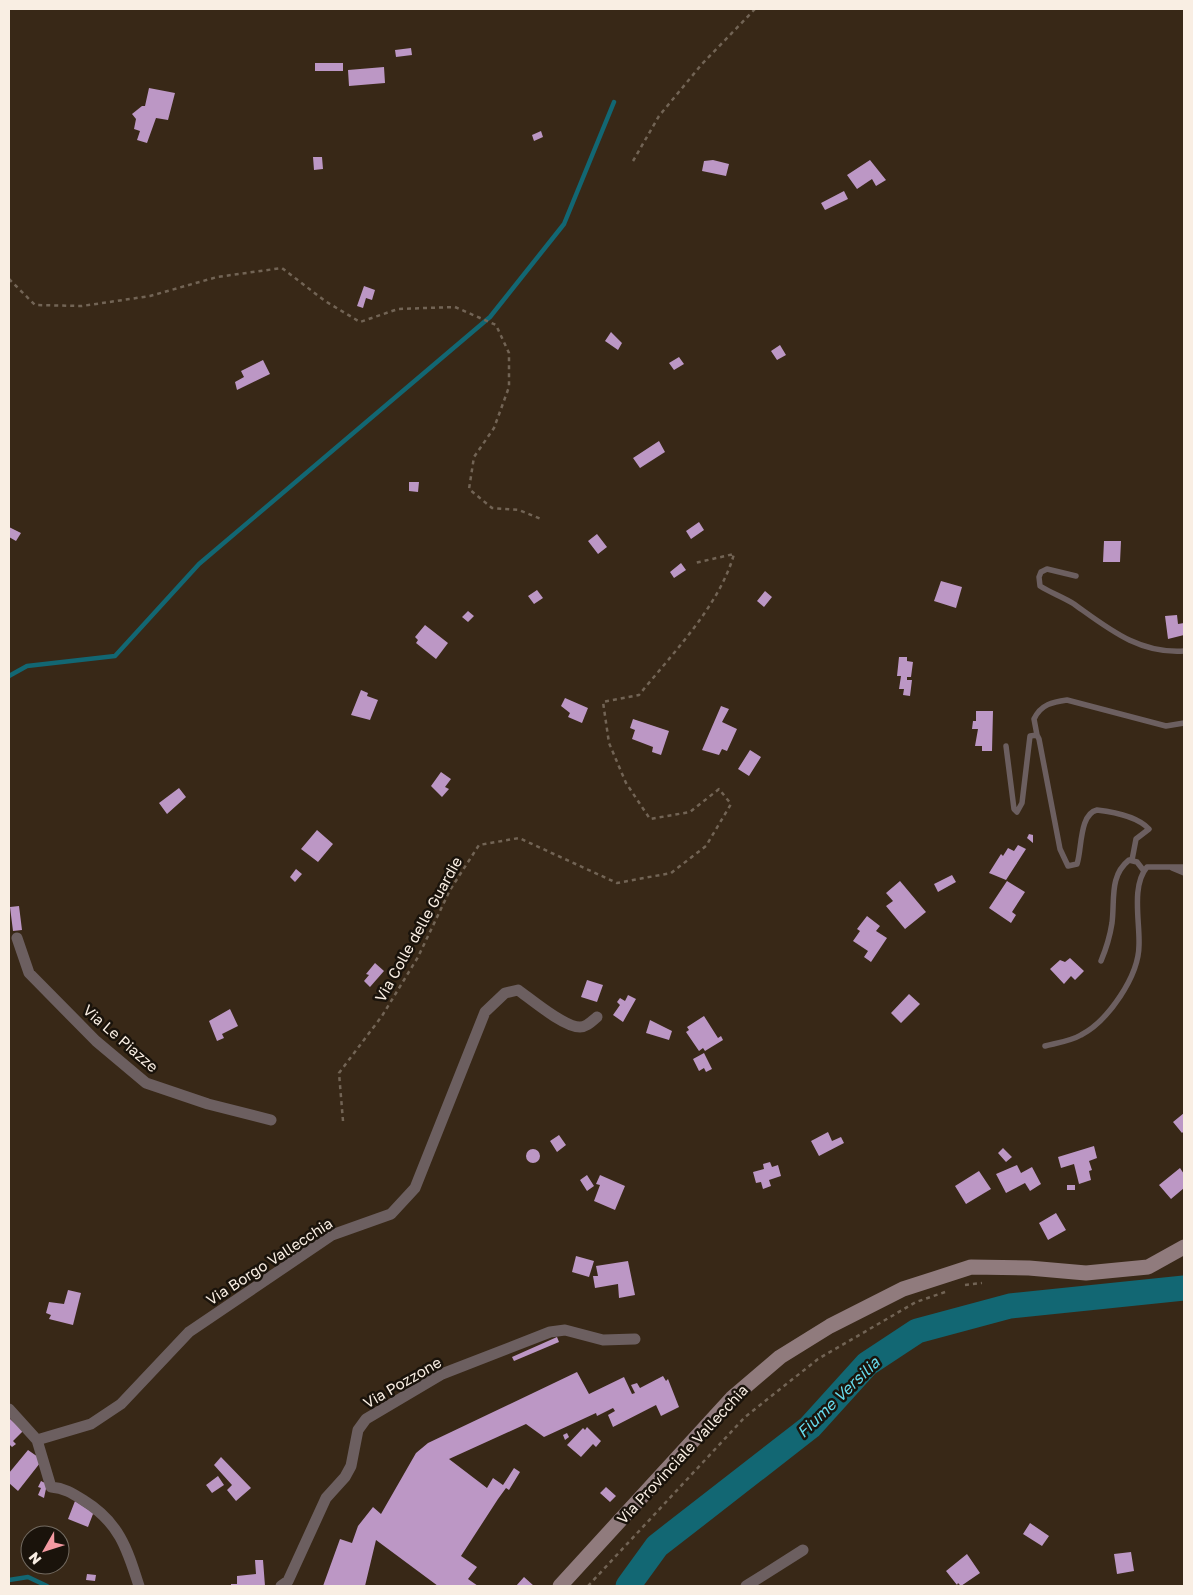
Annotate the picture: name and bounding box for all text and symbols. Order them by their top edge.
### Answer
street label: Via Colle delle Guardie [371,853,466,1005]
street label: Via Le Piazze [80,1000,162,1076]
street label: Via Borgo Vallecchia [203,1213,335,1309]
street label: Via Pozzone [360,1352,445,1412]
water label: Fiume Versilia [792,1352,884,1442]
street label: Via Provinciale Vallecchia [613,1381,751,1527]
north arrow [20,1525,70,1575]
text: N [25,1549,44,1568]

